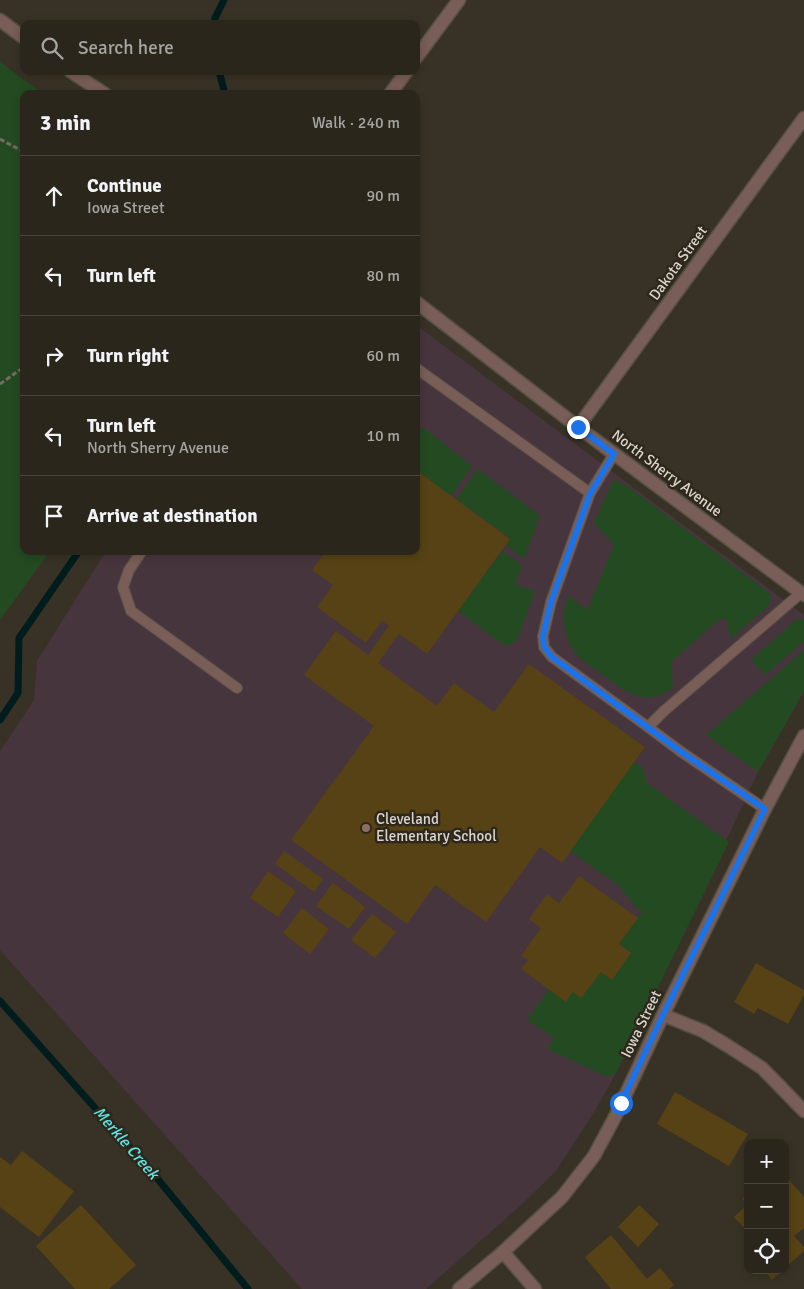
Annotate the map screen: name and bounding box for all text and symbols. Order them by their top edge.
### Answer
search box [20,20,420,75]
icon: search [38,34,66,62]
text: Search here [78,36,174,60]
text: 3 min [40,110,91,136]
text: Walk · 240 m [312,113,400,133]
text: Continue [87,174,162,198]
icon: ahead [40,182,68,210]
text: 90 m [366,186,400,206]
text: Iowa Street [87,198,165,218]
street label: Dakota Street [645,222,711,304]
icon: left [40,262,68,290]
text: Turn left [87,264,156,288]
text: 80 m [366,266,400,286]
icon: right [40,342,68,370]
text: Turn right [87,344,169,368]
text: 60 m [366,346,400,366]
text: Turn left [87,414,156,438]
route end [567,416,590,439]
icon: left [40,422,68,450]
text: 10 m [366,426,400,446]
street label: North Sherry Avenue [608,426,726,520]
text: North Sherry Avenue [87,438,229,458]
icon: arrive [40,502,68,530]
text: Arrive at destination [87,504,258,528]
place label: Cleveland Elementary School [376,810,497,845]
marker: Cleveland Elementary School [360,822,372,834]
street label: Iowa Street [617,987,665,1061]
route start [610,1092,633,1115]
water label: Merkle Creek [89,1102,164,1185]
map controls [744,1139,789,1274]
button: + [744,1139,789,1184]
button: − [744,1184,789,1229]
button: locate [744,1229,789,1274]

